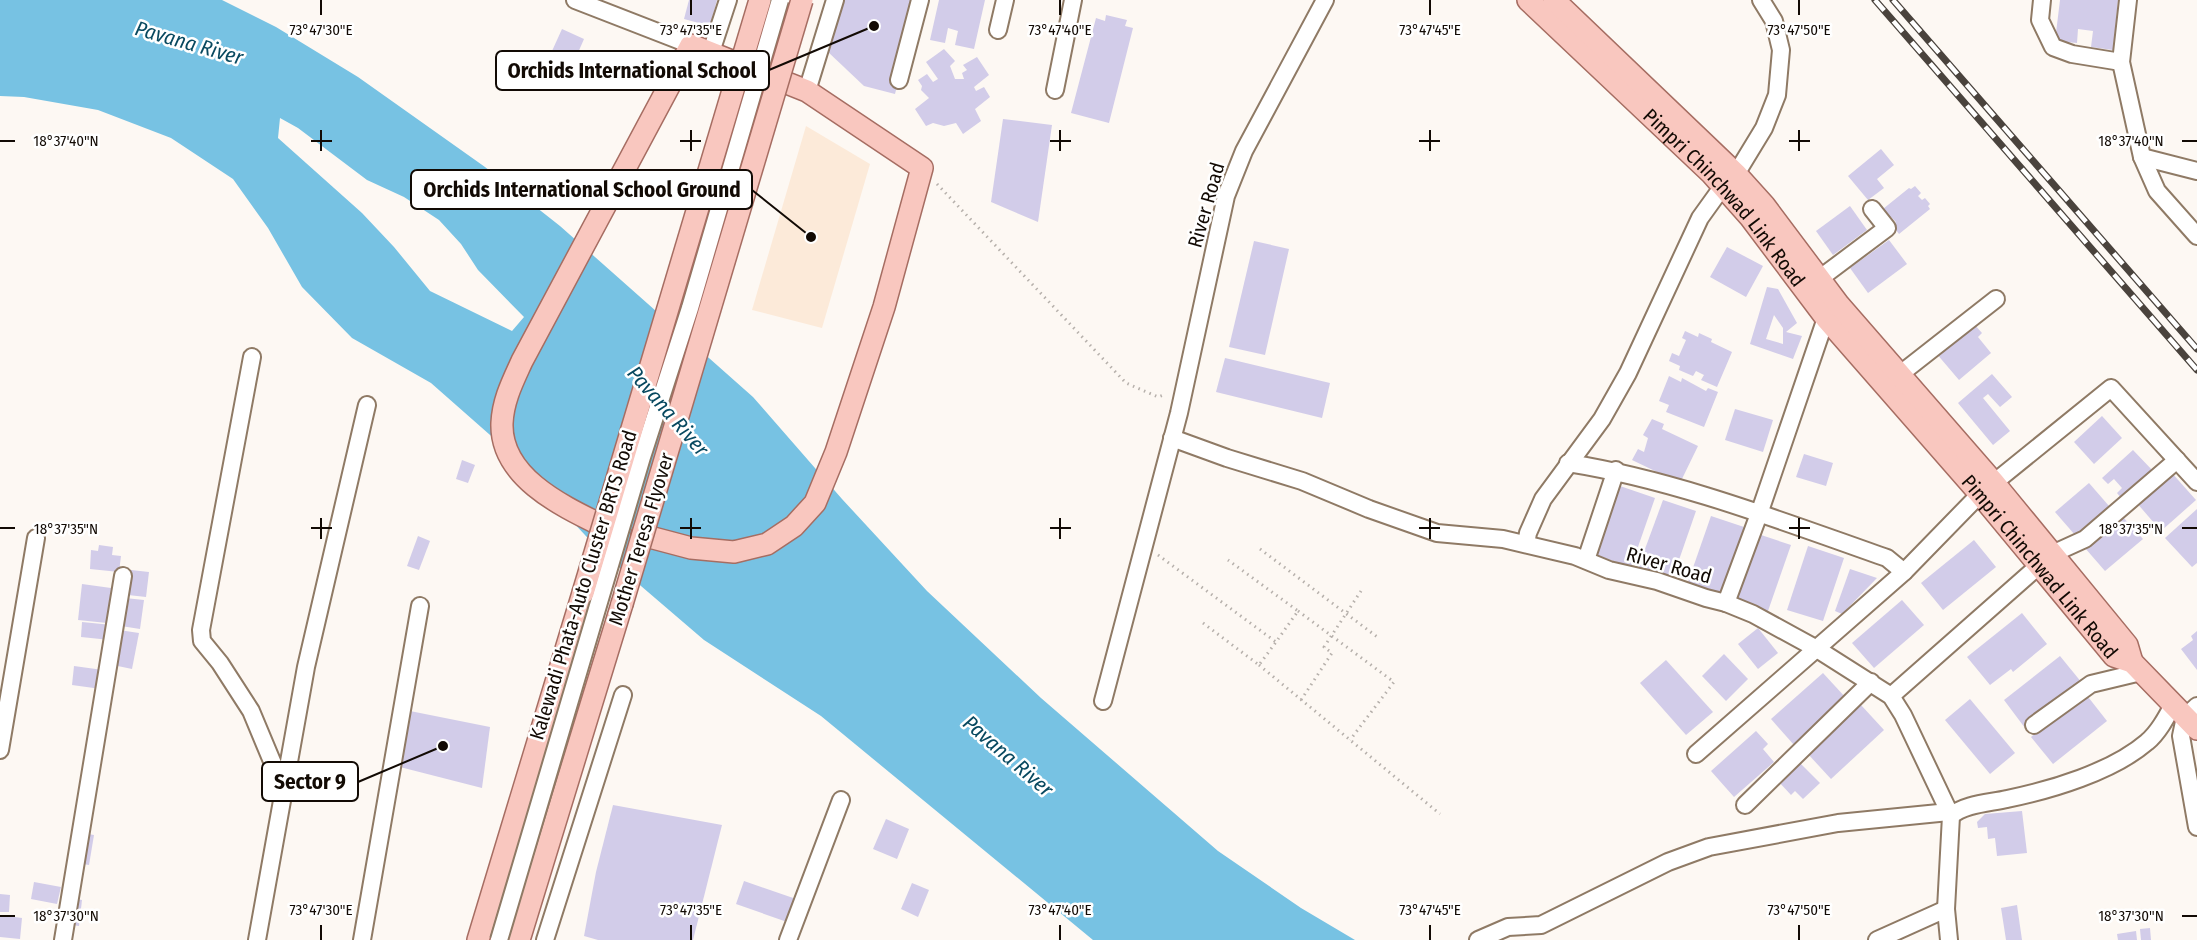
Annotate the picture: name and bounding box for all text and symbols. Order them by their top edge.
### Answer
water label: Pavana River [132,15,247,71]
text: 73°47'30"E [289,21,353,39]
text: 73°47'35"E [660,21,722,39]
text: 73°47'40"E [1028,21,1092,39]
text: 73°47'45"E [1399,21,1461,39]
text: 73°47'50"E [1767,21,1831,39]
callout: Orchids International School [496,51,769,90]
text: Orchids International School [508,58,757,84]
street label: Pimpri Chinchwad Link Road [1638,103,1810,291]
text: 18°37'40"N [33,132,99,150]
text: 18°37'40"N [2098,132,2164,150]
street label: River Road [1182,160,1230,250]
callout: Orchids International School Ground [411,170,752,209]
text: Orchids International School Ground [423,177,741,203]
water label: Pavana River [622,361,715,462]
street label: Kalewadi Phata-Auto Cluster BRTS Road [524,427,642,743]
street label: Mother Teresa Flyover [603,450,679,628]
street label: Pimpri Chinchwad Link Road [1957,470,2123,663]
text: 18°37'35"N [34,520,98,538]
text: 18°37'35"N [2099,520,2163,538]
street label: River Road [1624,541,1714,589]
water label: Pavana River [958,710,1059,803]
callout: Sector 9 [262,762,358,801]
text: Sector 9 [274,769,346,795]
text: 73°47'30"E [289,901,353,919]
text: 73°47'35"E [660,901,722,919]
text: 73°47'40"E [1028,901,1092,919]
text: 73°47'45"E [1399,901,1461,919]
text: 73°47'50"E [1767,901,1831,919]
text: 18°37'30"N [33,907,99,925]
text: 18°37'30"N [2098,907,2164,925]

